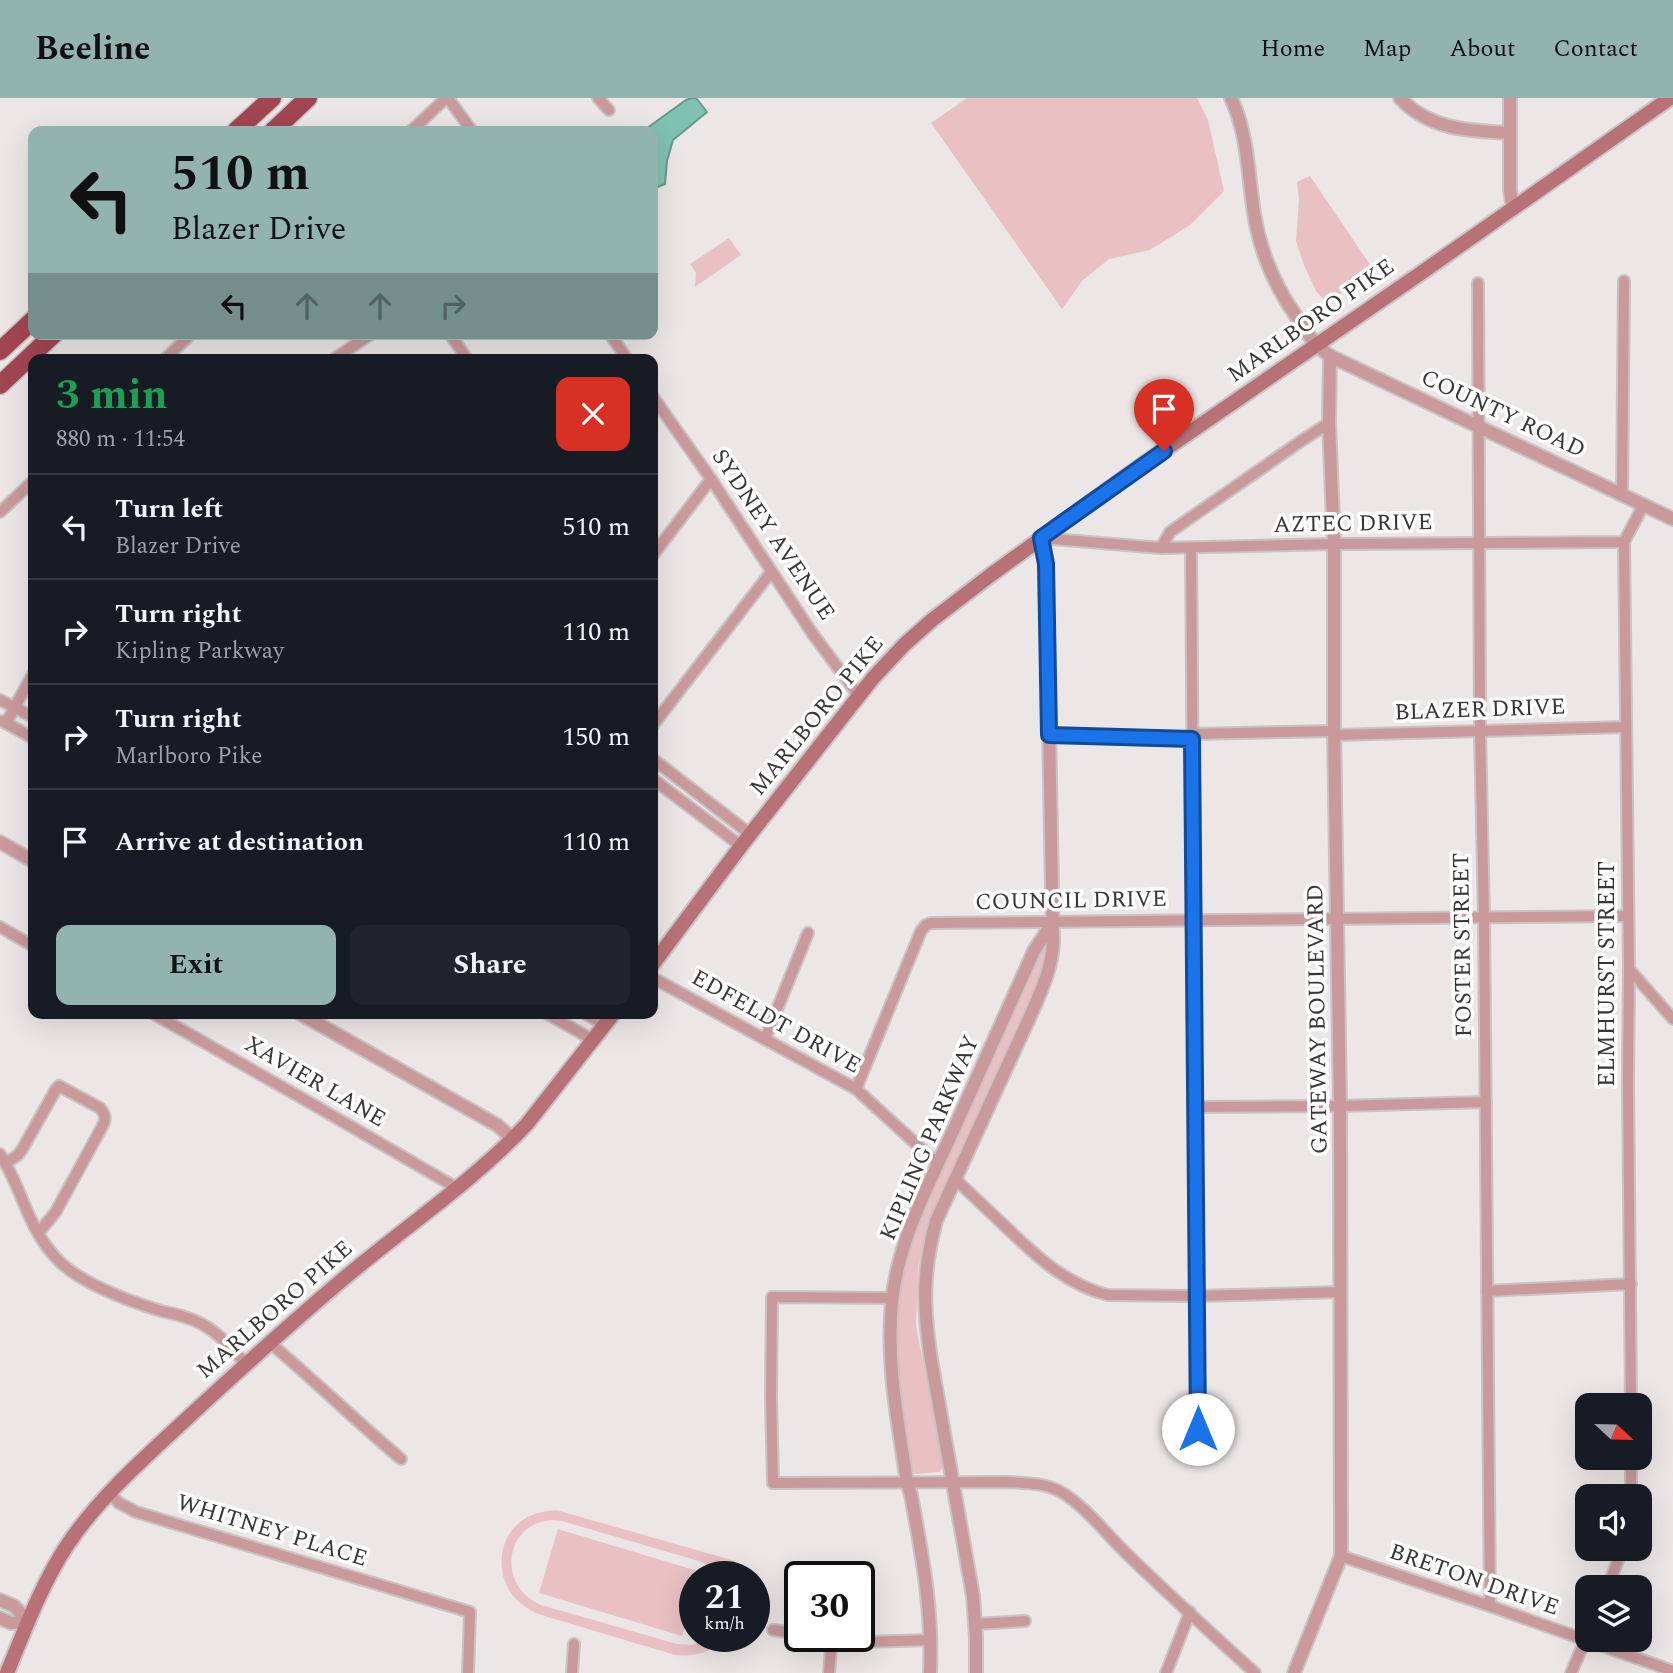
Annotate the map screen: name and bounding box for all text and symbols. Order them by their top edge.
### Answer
text: Beeline [35,24,150,74]
text: Home [1260,31,1325,67]
text: Map [1363,31,1411,67]
text: About [1449,31,1515,67]
text: Contact [1553,31,1638,67]
text: 510 m [171,137,310,212]
icon: left [56,154,147,245]
text: Blazer Drive [171,205,346,254]
street label: MARLBORO PIKE [1220,250,1402,392]
icon: left [215,287,253,325]
icon: ahead [288,287,326,325]
icon: ahead [361,287,399,325]
icon: right [434,287,472,325]
street label: COUNTY ROAD [1415,361,1591,467]
text: 3 min [56,364,168,427]
button: close [556,377,630,451]
pin [1134,379,1194,451]
icon: arrive [1145,390,1183,428]
text: 880 m · 11:54 [56,422,185,457]
street label: SYDNEY AVENUE [702,442,844,628]
text: Turn left [115,489,223,529]
street label: AZTEC DRIVE [1273,505,1433,543]
text: 510 m [562,507,630,547]
icon: left [56,508,94,546]
text: Blazer Drive [115,529,241,564]
text: Turn right [115,594,242,634]
text: 110 m [562,612,630,652]
icon: right [56,613,94,651]
street label: MARLBORO PIKE [741,628,893,804]
text: Kipling Parkway [115,634,284,669]
street label: BLAZER DRIVE [1394,690,1566,730]
text: Turn right [115,699,242,739]
text: 150 m [562,717,630,757]
icon: right [56,718,94,756]
text: Marlboro Pike [115,739,262,774]
text: Arrive at destination [115,822,364,862]
text: 110 m [562,822,630,862]
icon: arrive [56,823,94,861]
street label: FOSTER STREET [1444,852,1482,1038]
street label: ELMHURST STREET [1590,861,1625,1087]
street label: COUNCIL DRIVE [975,882,1167,920]
street label: GATEWAY BOULEVARD [1298,884,1338,1154]
button: Exit [56,925,336,1005]
button: Share [350,925,630,1005]
street label: EDFELDT DRIVE [685,961,867,1083]
street label: XAVIER LANE [238,1027,392,1137]
street label: KIPLING PARKWAY [871,1030,989,1246]
street label: MARLBORO PIKE [189,1232,361,1388]
position arrow [1161,1392,1235,1466]
north arrow [1575,1393,1652,1470]
map controls [1575,1393,1652,1652]
button: sound [1575,1484,1652,1561]
street label: WHITNEY PLACE [172,1485,372,1577]
street label: BRETON DRIVE [1384,1535,1564,1625]
speed limit sign: 30 [784,1561,875,1652]
text: 21 [705,1571,744,1624]
button: layers [1575,1575,1652,1652]
text: km/h [704,1610,745,1637]

